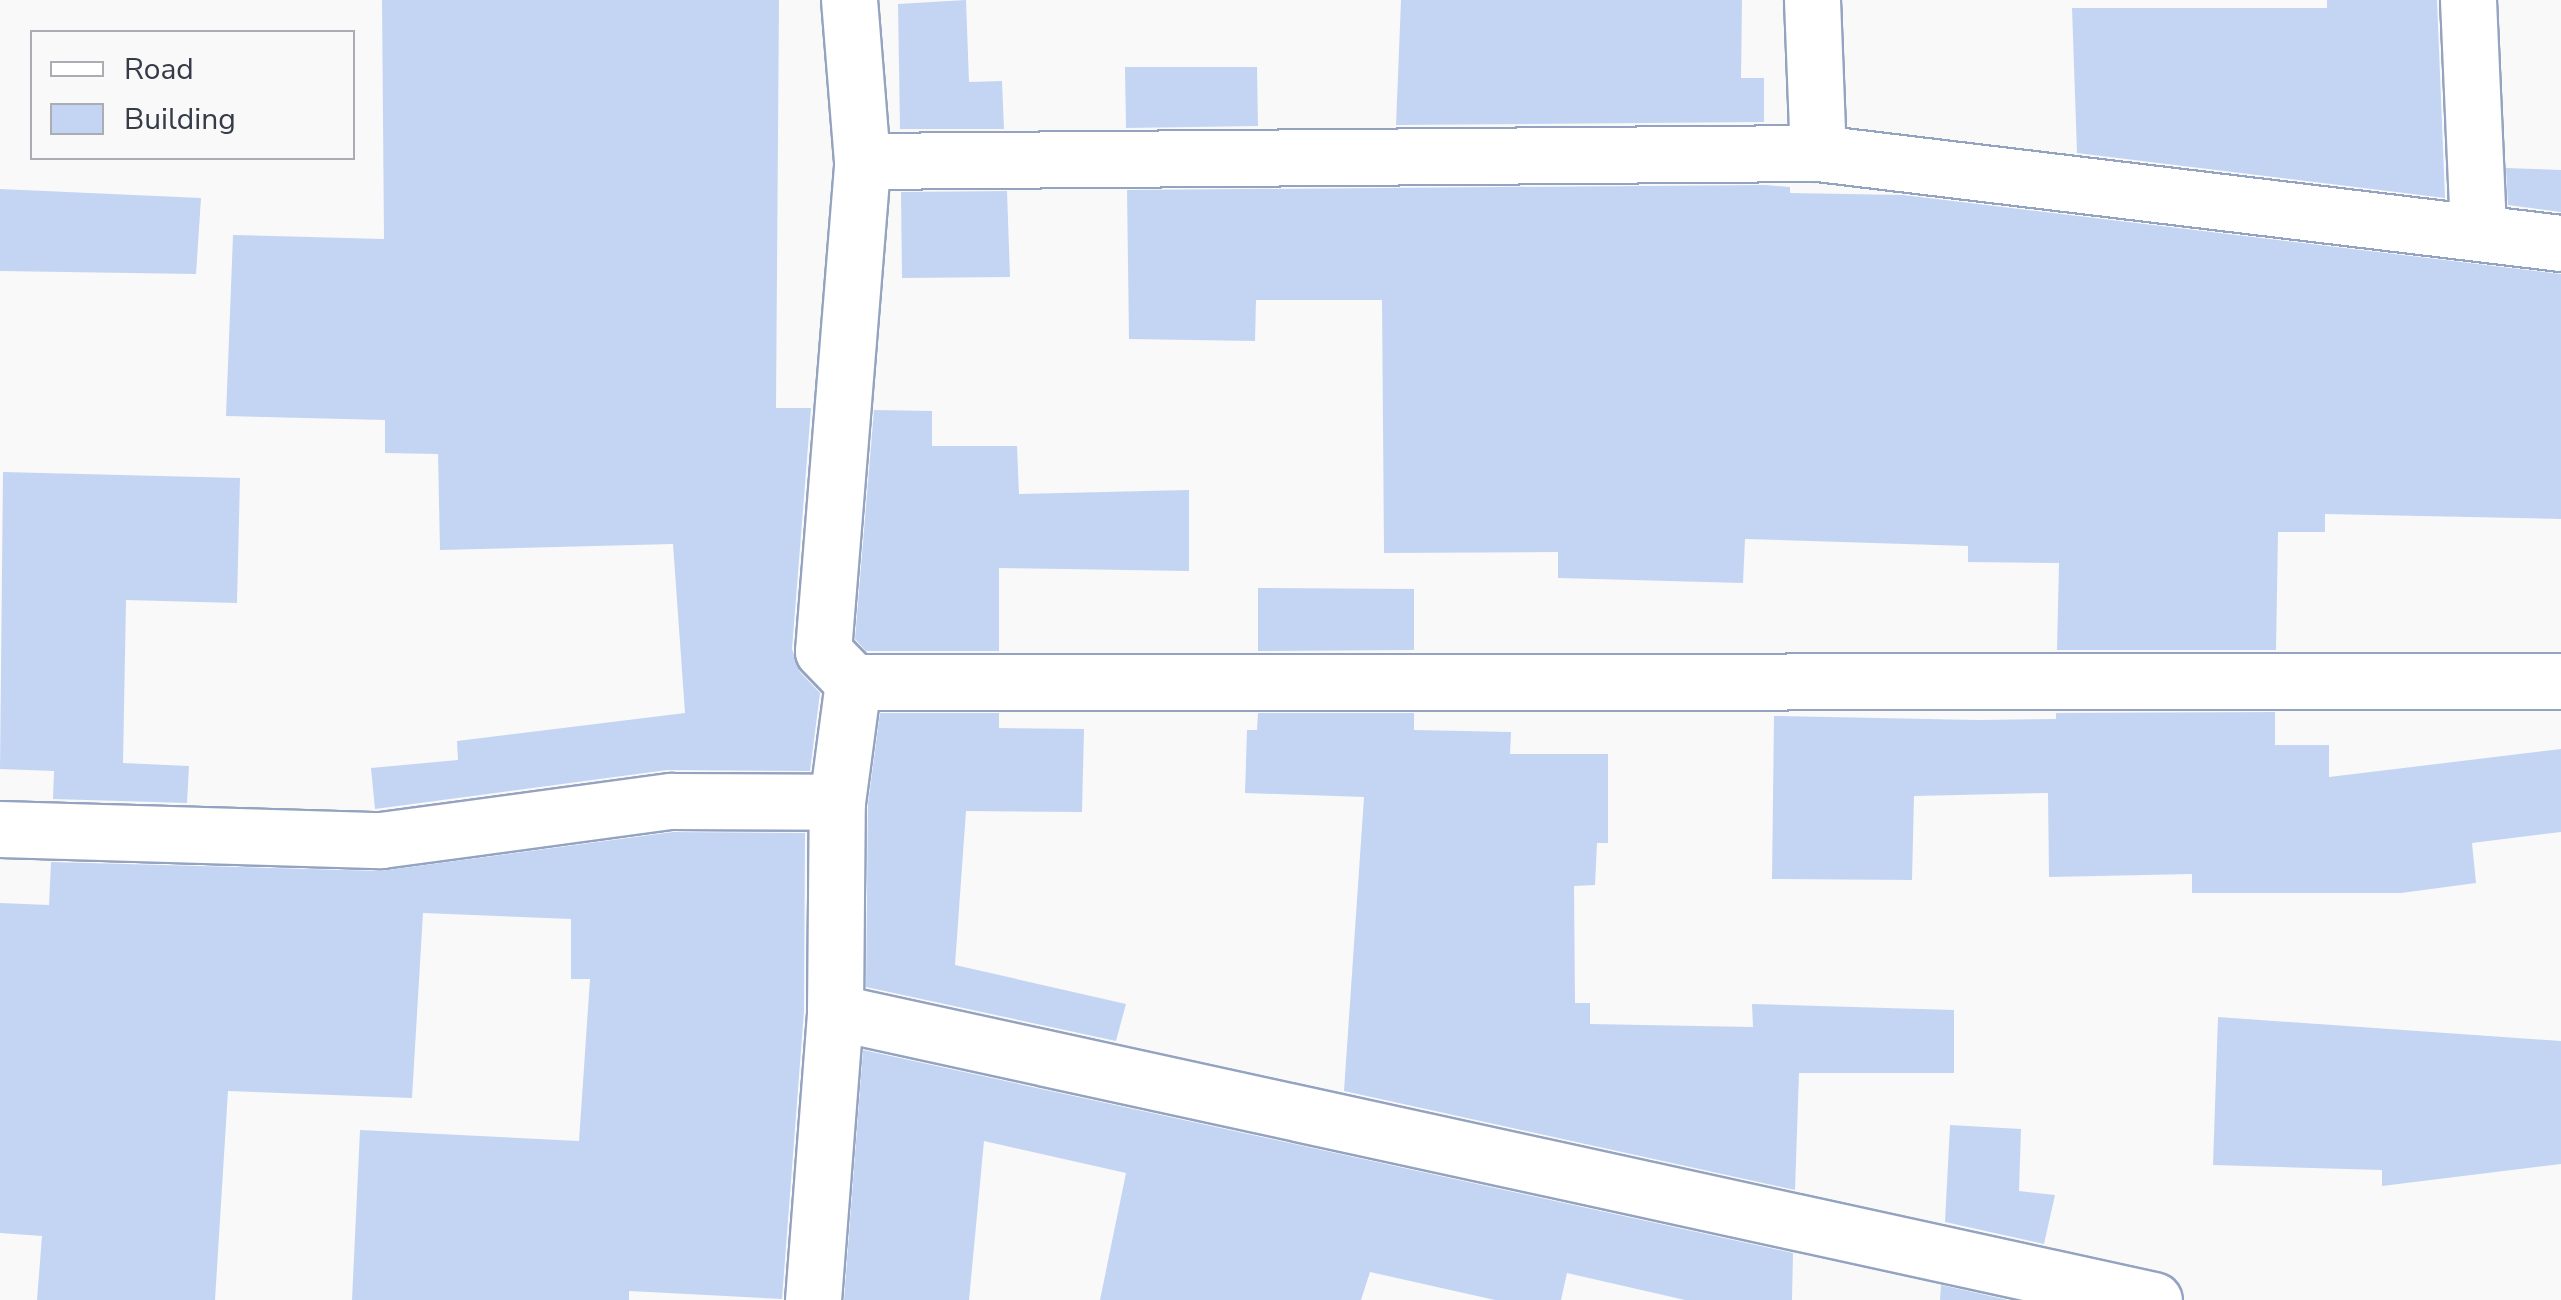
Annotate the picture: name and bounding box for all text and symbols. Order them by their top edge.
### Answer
legend [30,30,355,160]
text: Road [124,49,194,90]
text: Building [124,99,236,140]

